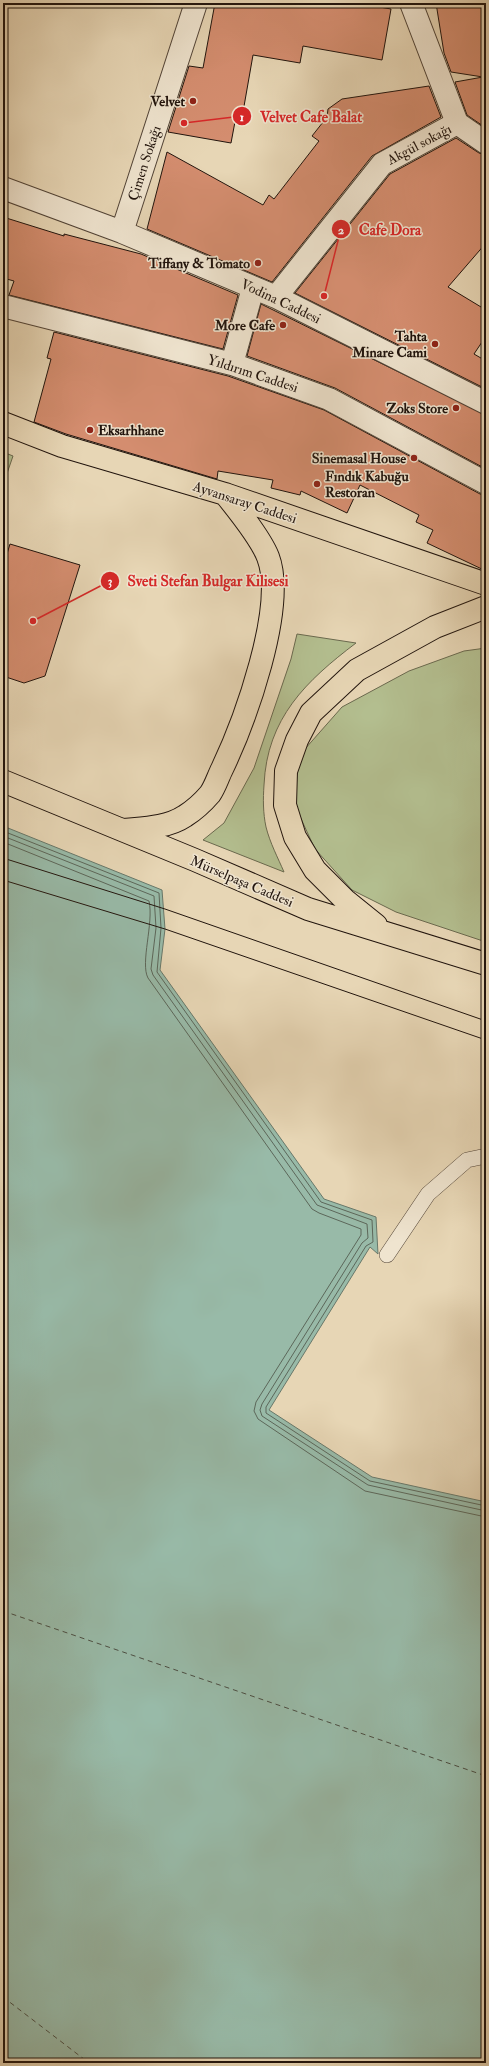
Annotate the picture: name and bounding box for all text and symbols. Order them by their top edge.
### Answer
place label: Velvet [150,93,185,110]
marker: Velvet [188,96,198,106]
callout: Velvet Cafe Balat [232,103,370,130]
text: Velvet Cafe Balat [259,108,362,127]
text: 1 [240,110,244,125]
street label: Akgül sokağı [383,120,455,169]
street label: Çimen Sokağı [124,123,165,203]
callout: Cafe Dora [331,216,430,243]
text: Cafe Dora [359,221,422,240]
text: 2 [338,223,344,238]
place label: Tiffany & Tomato [147,255,250,273]
marker: Tiffany & Tomato [253,258,263,268]
street label: Vodina Caddesi [238,276,324,327]
place label: More Cafe [214,317,275,334]
marker: More Cafe [278,320,288,330]
place label: Tahta Minare Cami [351,328,428,361]
marker: Tahta Minare Cami [430,339,440,349]
street label: Yıldırım Caddesi [205,351,301,396]
place label: Zoks Store [386,400,448,417]
marker: Zoks Store [451,403,461,413]
place label: Eksarhhane [98,422,164,439]
marker: Eksarhhane [85,425,95,435]
place label: Sinemasal House [312,450,406,467]
marker: Sinemasal House [409,453,419,463]
place label: Fındık Kabuğu Restoran [325,468,409,501]
street label: Ayvansaray Caddesi [189,477,299,528]
marker: Fındık Kabuğu Restoran [312,479,322,489]
callout: Sveti Stefan Bulgar Kilisesi [100,567,296,594]
text: Sveti Stefan Bulgar Kilisesi [128,572,288,592]
text: 3 [108,574,113,589]
street label: Mürselpaşa Caddesi [187,852,296,912]

